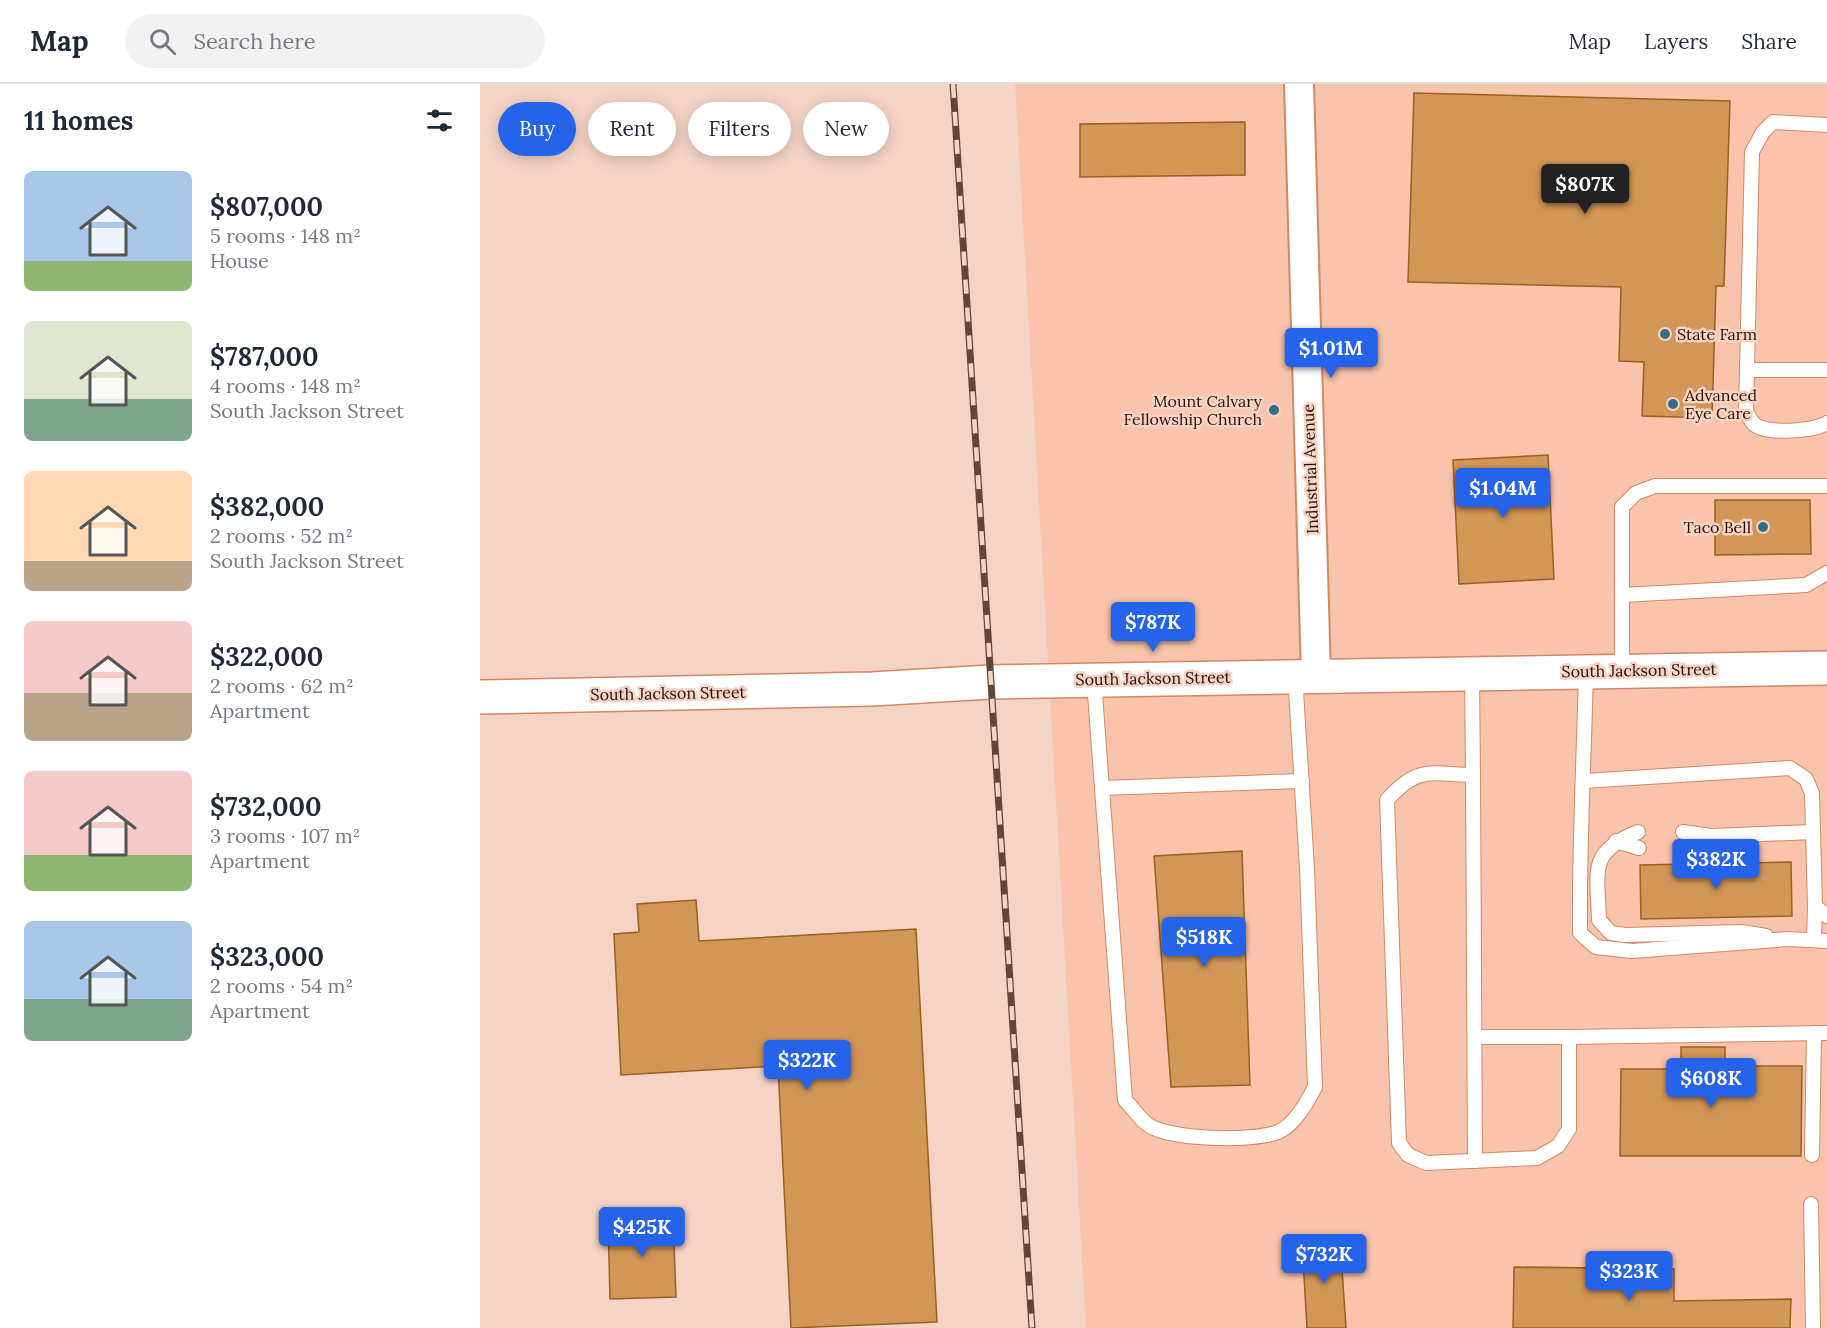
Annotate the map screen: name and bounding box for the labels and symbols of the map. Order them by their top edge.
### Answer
pin: $807K [1543,164,1627,215]
place label: State Farm [1677,324,1757,344]
marker: State Farm [1658,327,1672,341]
pin: $1.01M [1282,328,1380,379]
place label: Advanced Eye Care [1684,385,1757,423]
place label: Mount Calvary Fellowship Church [1124,391,1263,429]
marker: Advanced Eye Care [1666,397,1680,411]
marker: Mount Calvary Fellowship Church [1267,403,1281,417]
street label: Industrial Avenue [1298,403,1322,534]
pin: $1.04M [1454,468,1552,519]
place label: Taco Bell [1684,517,1751,537]
marker: Taco Bell [1756,520,1770,534]
pin: $787K [1111,602,1195,653]
street label: South Jackson Street [1561,659,1718,681]
street label: South Jackson Street [1075,667,1232,689]
street label: South Jackson Street [590,682,747,704]
pin: $382K [1674,839,1758,890]
pin: $518K [1162,917,1246,968]
pin: $322K [765,1040,849,1091]
pin: $608K [1669,1058,1753,1109]
pin: $425K [600,1207,684,1258]
pin: $732K [1282,1234,1366,1285]
pin: $323K [1587,1251,1671,1302]

